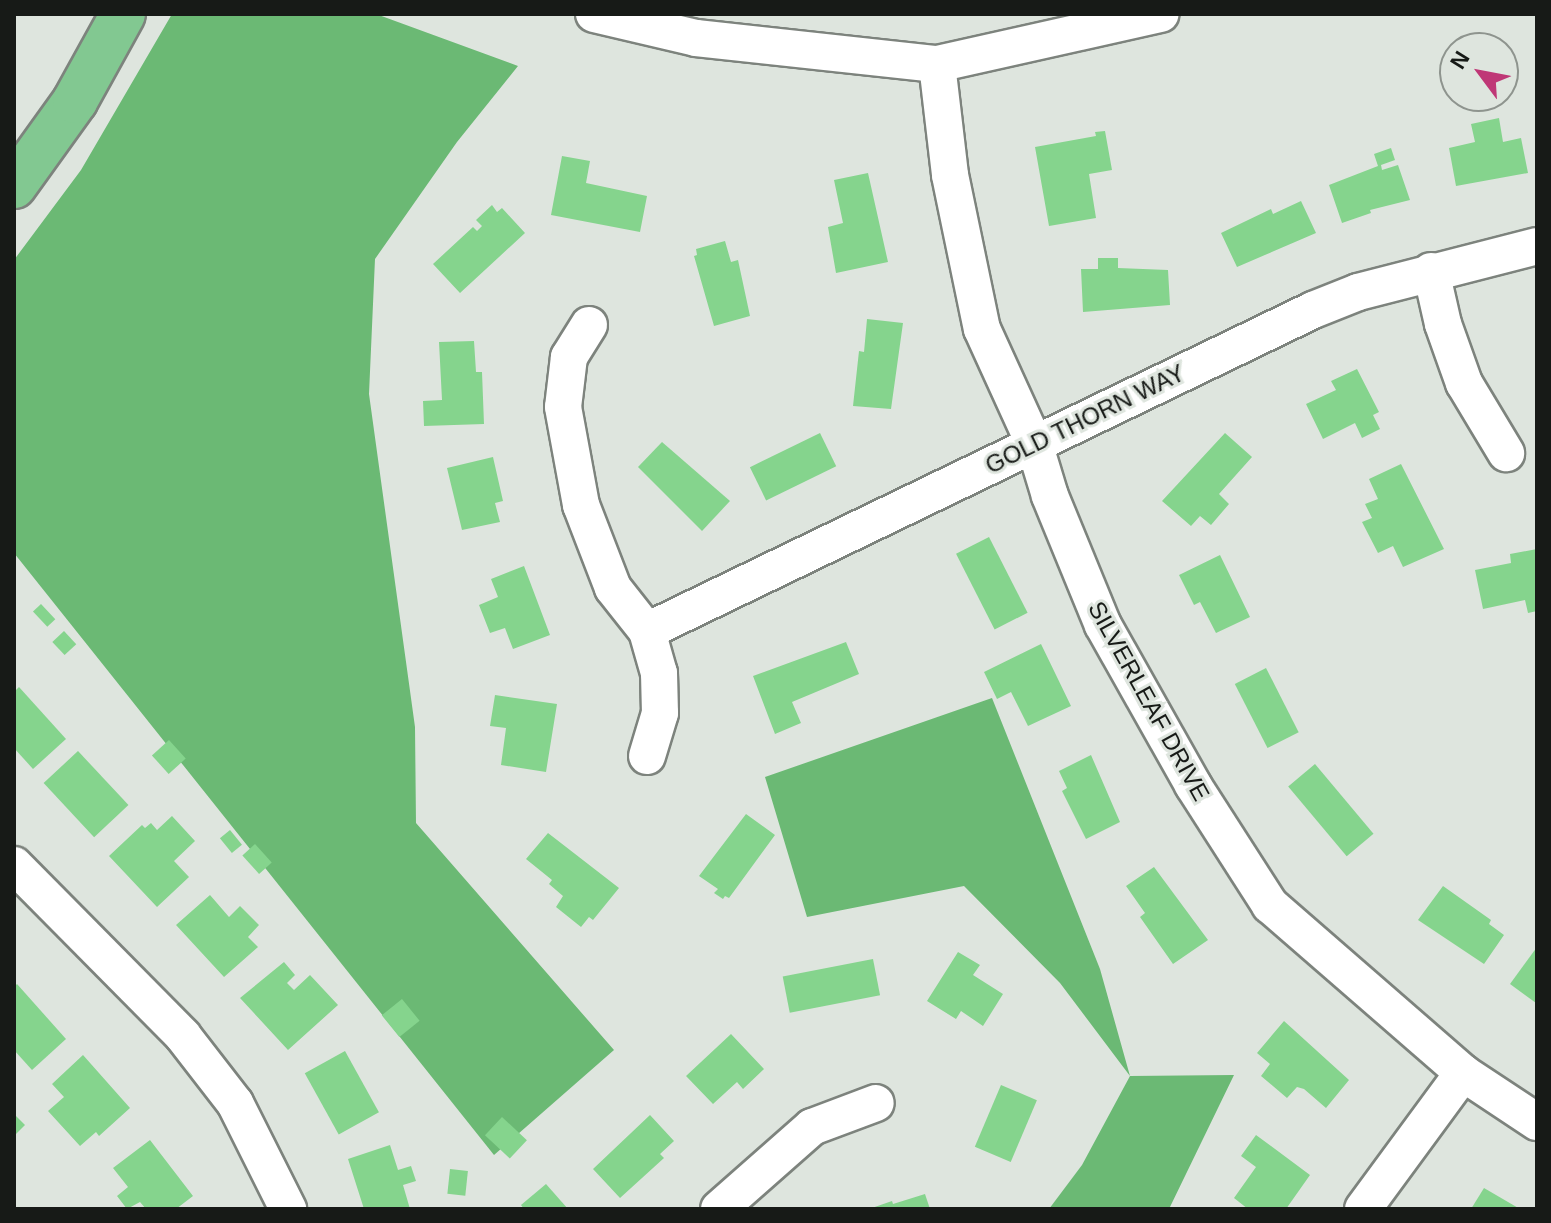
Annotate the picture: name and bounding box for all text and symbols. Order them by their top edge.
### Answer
north arrow [1439,32,1519,112]
text: N [1445,47,1475,73]
street label: GOLD THORN WAY [980,358,1190,480]
street label: SILVERLEAF DRIVE [1082,596,1216,806]

